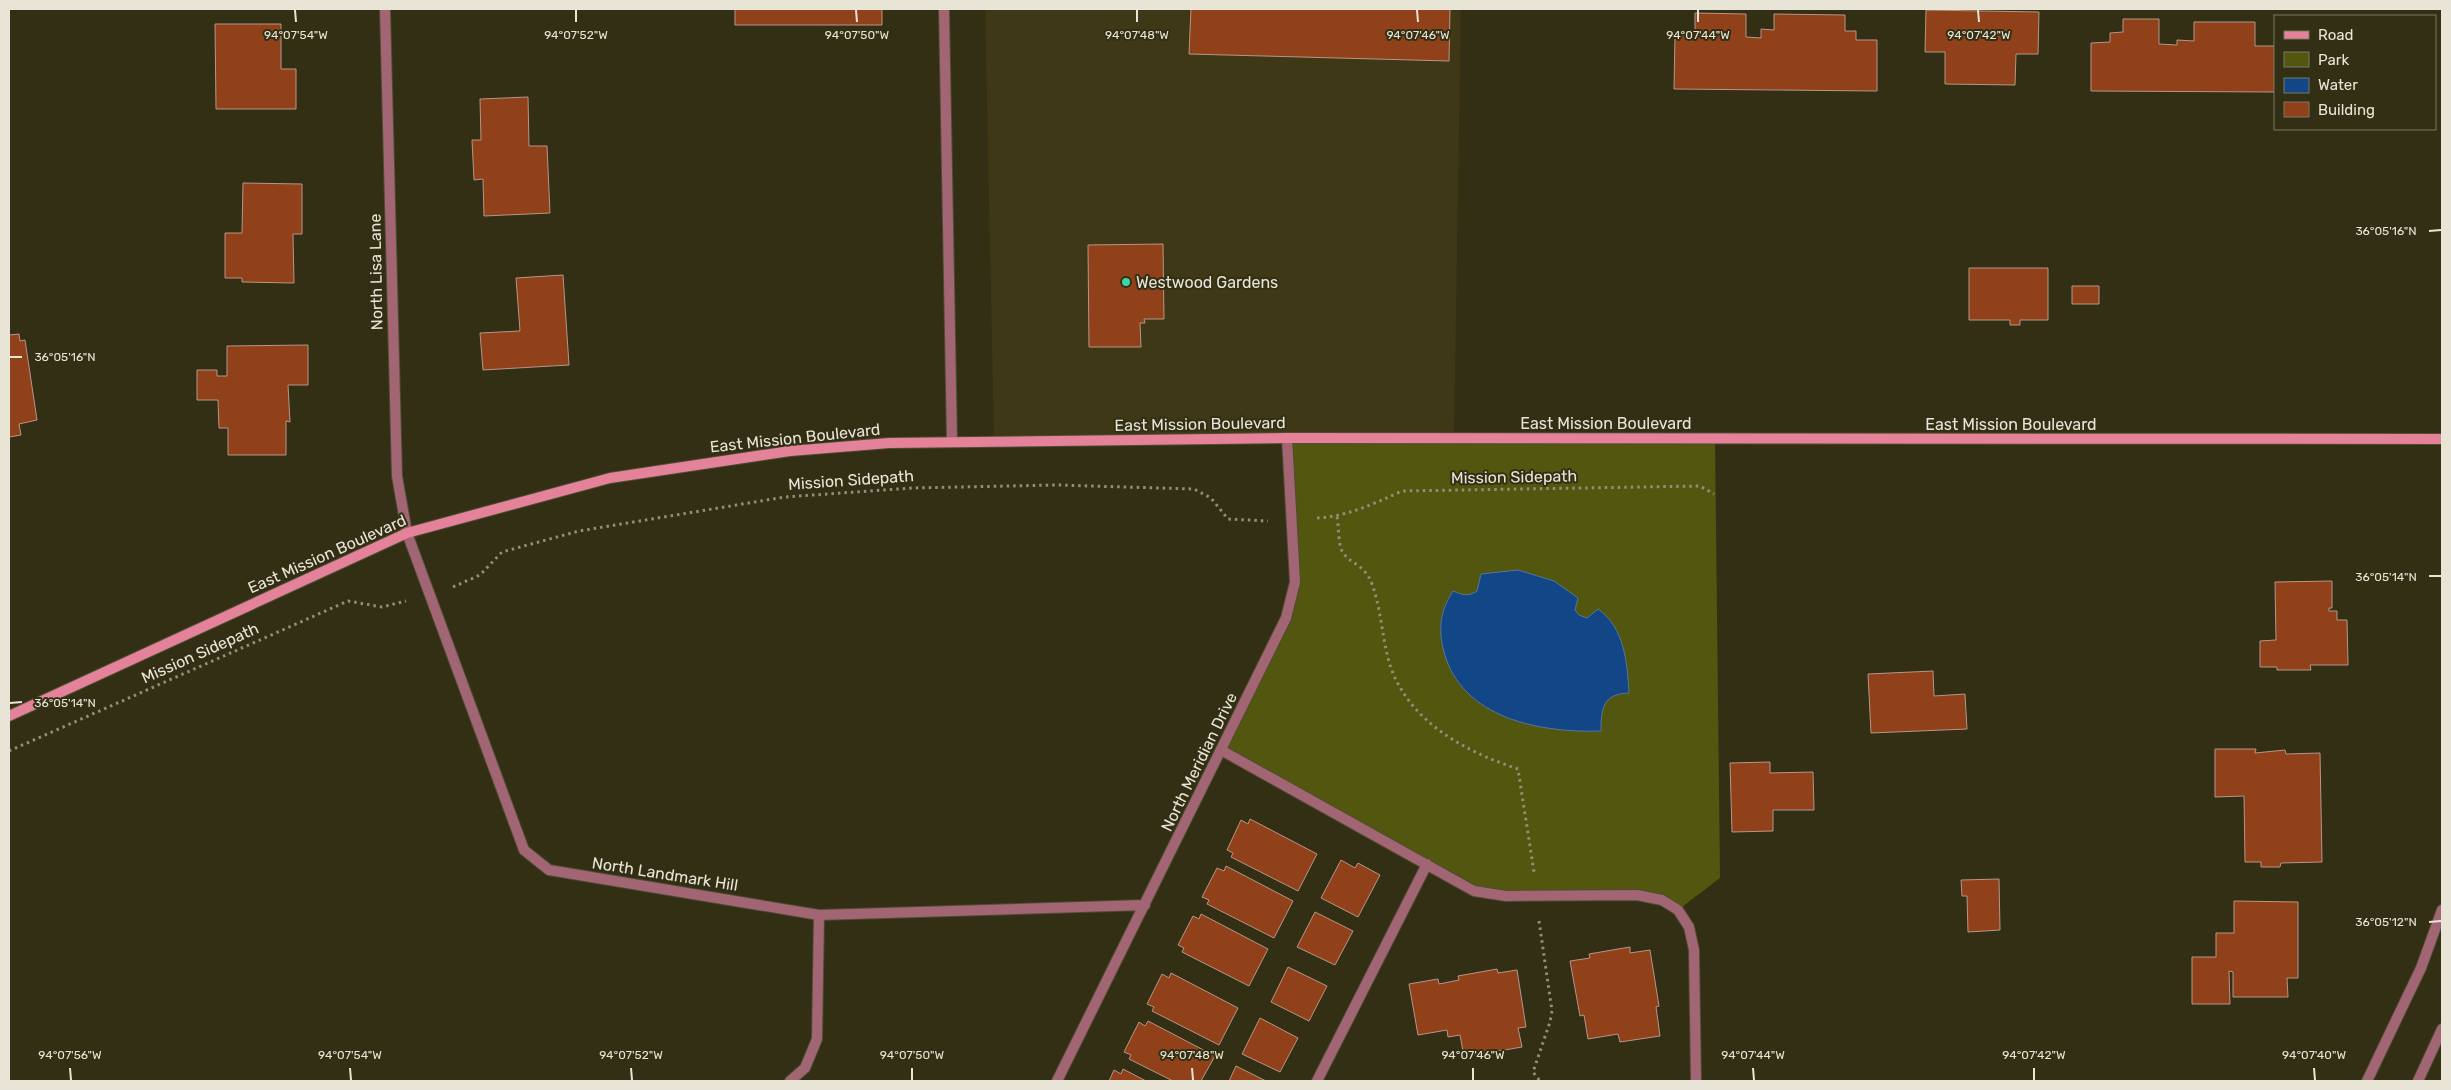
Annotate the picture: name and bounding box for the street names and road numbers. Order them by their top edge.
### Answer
street label: North Lisa Lane [365,214,387,330]
street label: East Mission Boulevard [1114,413,1286,435]
street label: East Mission Boulevard [1520,414,1692,433]
street label: East Mission Boulevard [1925,415,2097,434]
street label: East Mission Boulevard [709,420,881,456]
street label: Mission Sidepath [787,466,915,494]
street label: Mission Sidepath [1451,466,1577,488]
street label: East Mission Boulevard [245,510,409,598]
street label: Mission Sidepath [139,619,261,687]
street label: North Meridian Drive [1157,689,1241,835]
street label: North Landmark Hill [591,853,739,895]

